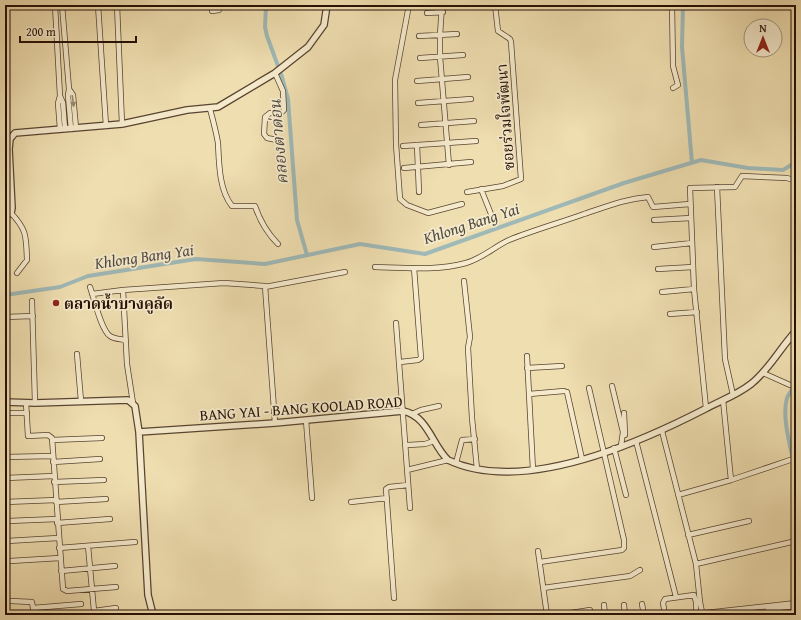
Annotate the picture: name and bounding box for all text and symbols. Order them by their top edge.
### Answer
scale bar [20,18,136,44]
north arrow [743,18,783,58]
text: N [759,20,767,36]
text: 200 m [26,23,56,40]
street label: ซอยร่วมใจพัฒนา [491,63,519,171]
one-way arrow [70,95,76,107]
water label: คลองตาด่อน [262,98,294,186]
water label: Khlong Bang Yai [419,196,522,250]
water label: Khlong Bang Yai [92,237,195,275]
place label: ตลาดน้ำบางคูลัด [64,293,173,314]
marker: ตลาดน้ำบางคูลัด [51,298,61,308]
street label: BANG YAI - BANG KOOLAD ROAD [199,390,403,426]

